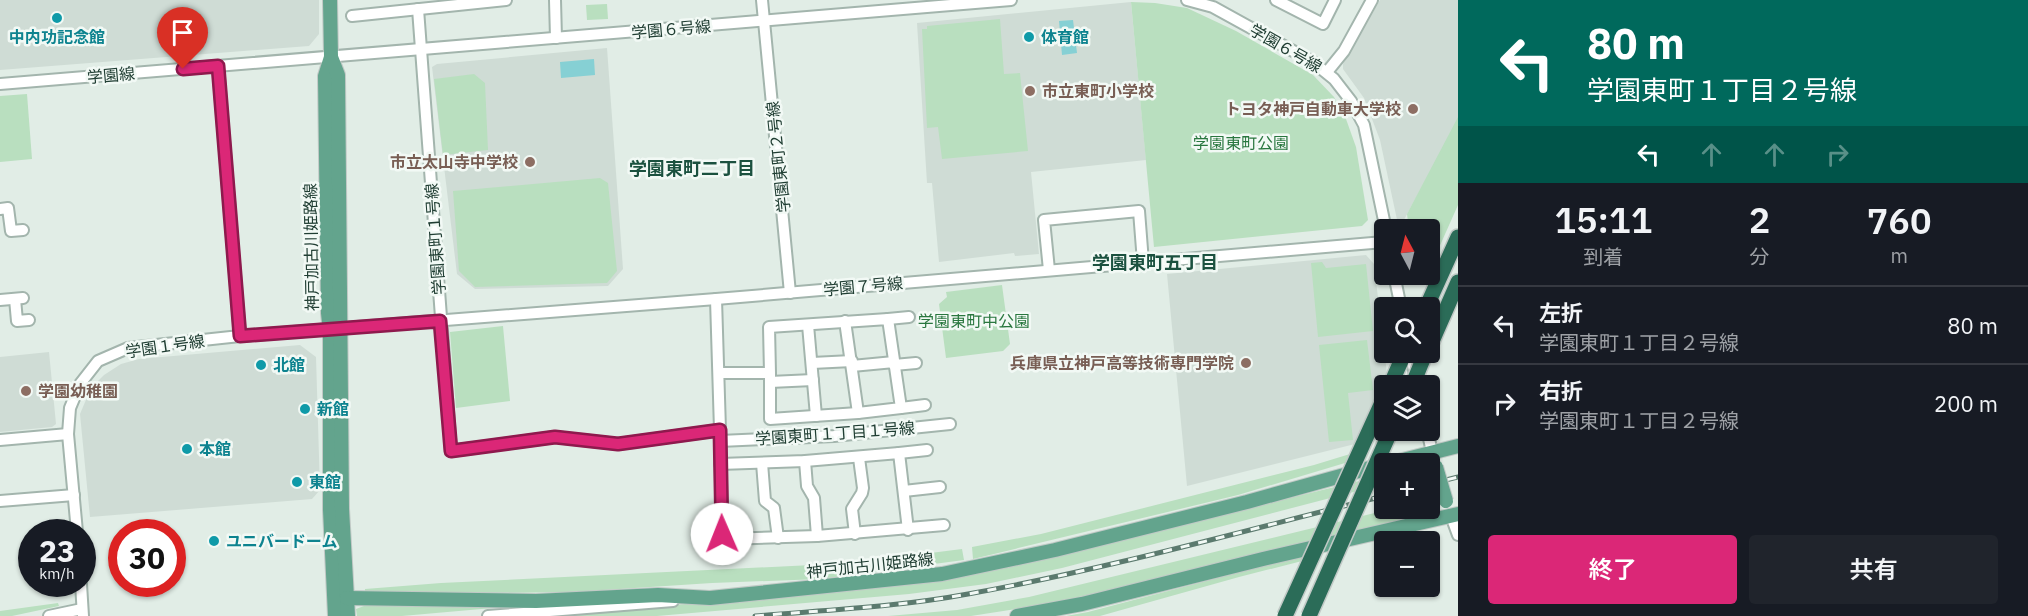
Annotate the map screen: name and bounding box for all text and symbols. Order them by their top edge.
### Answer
pin [157,7,208,69]
marker: 中内功記念館 [50,11,64,25]
icon: arrive [166,16,199,49]
street label: 学園６号線 [630,16,712,42]
text: 80 m [1587,16,1685,71]
street label: 学園６号線 [1246,19,1326,77]
icon: left [1488,24,1566,102]
place label: 中内功記念館 [9,27,105,47]
place label: 体育館 [1041,27,1089,47]
marker: 体育館 [1022,30,1036,44]
street label: 学園線 [86,63,136,87]
text: 学園東町１丁目２号線 [1587,72,1857,107]
place label: 市立東町小学校 [1042,81,1154,101]
marker: 市立東町小学校 [1023,84,1037,98]
place label: トヨタ神戸自動車大学校 [1225,99,1401,119]
street label: 学園東町２号線 [762,100,794,214]
marker: トヨタ神戸自動車大学校 [1406,102,1420,116]
park label: 学園東町公園 [1193,133,1289,153]
icon: left [1632,138,1665,171]
icon: ahead [1695,138,1728,171]
icon: ahead [1758,138,1791,171]
icon: right [1821,138,1854,171]
place label: 市立太山寺中学校 [390,152,518,172]
marker: 市立太山寺中学校 [523,155,537,169]
district label: 学園東町二丁目 [629,157,755,180]
street label: 学園東町１号線 [421,182,449,296]
street label: 神戸加古川姫路線 [300,183,322,311]
text: 15:11 [1554,196,1652,243]
text: 2 [1749,196,1770,243]
text: 760 [1867,197,1932,244]
north arrow [1374,219,1440,285]
map controls [1374,219,1440,597]
text: m [1890,242,1908,269]
text: 到着 [1583,243,1623,270]
text: 分 [1750,243,1770,270]
district label: 学園東町五丁目 [1092,251,1218,274]
street label: 学園７号線 [822,273,904,299]
button: search [1374,297,1440,363]
text: 左折 [1539,298,1583,327]
icon: left [1488,309,1521,342]
park label: 学園東町中公園 [918,311,1030,331]
text: 80 m [1947,311,1998,340]
text: 学園東町１丁目２号線 [1539,329,1739,356]
street label: 学園１号線 [124,331,206,361]
place label: 兵庫県立神戸高等技術専門学院 [1010,353,1234,373]
place label: 北館 [273,355,305,375]
marker: 兵庫県立神戸高等技術専門学院 [1239,356,1253,370]
marker: 北館 [254,358,268,372]
button: layers [1374,375,1440,441]
text: 右折 [1539,376,1583,405]
place label: 学園幼稚園 [38,381,118,401]
marker: 学園幼稚園 [19,384,33,398]
icon: right [1488,387,1521,420]
text: 200 m [1934,389,1998,418]
place label: 新館 [317,399,349,419]
marker: 新館 [298,402,312,416]
text: 学園東町１丁目２号線 [1539,407,1739,434]
street label: 学園東町１丁目１号線 [754,417,916,449]
place label: 本館 [199,439,231,459]
marker: 本館 [180,442,194,456]
button: + [1374,453,1440,519]
place label: 東館 [309,472,341,492]
marker: 東館 [290,475,304,489]
position arrow [690,502,754,566]
speed limit sign: 30 [108,519,186,597]
text: 23 [39,531,75,570]
place label: ユニバードーム [226,531,338,551]
button: − [1374,531,1440,597]
marker: ユニバードーム [207,534,221,548]
button: 終了 [1488,535,1737,604]
button: 共有 [1749,535,1998,604]
street label: 神戸加古川姫路線 [805,548,935,582]
text: km/h [39,564,75,583]

